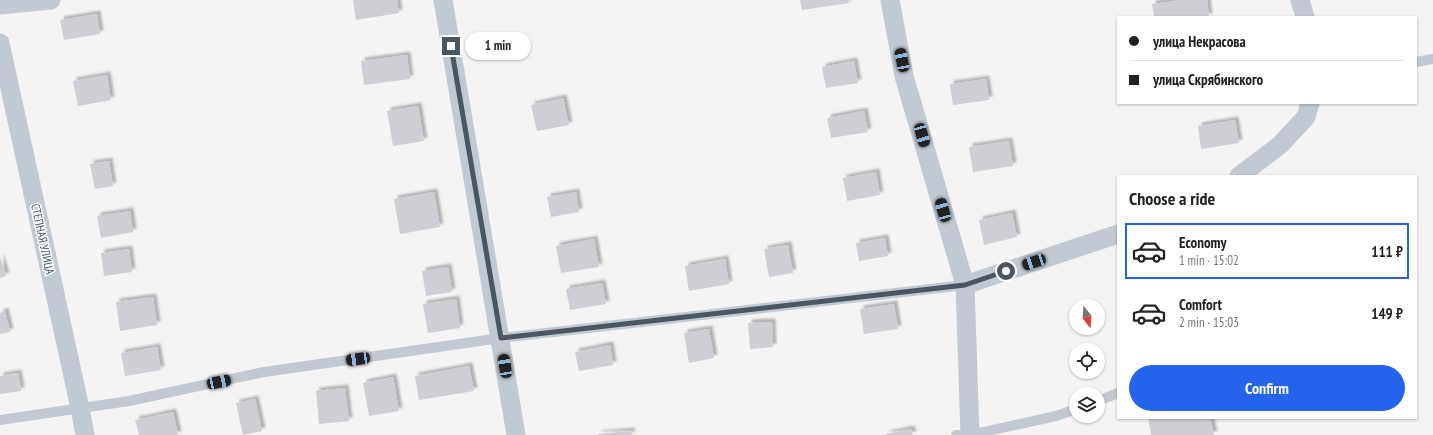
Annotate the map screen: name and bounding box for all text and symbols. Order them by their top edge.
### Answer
callout: 1 min [465,32,531,60]
text: улица Некрасова [1153,32,1246,51]
route end [442,37,460,55]
text: 1 min [485,37,511,54]
car [894,47,910,73]
text: улица Скрябинского [1153,70,1263,89]
car [913,122,931,148]
text: Choose a ride [1129,187,1215,210]
car [934,197,952,223]
street label: СТЕПНАЯ УЛИЦА [28,202,58,276]
icon: car [1131,233,1167,269]
text: Economy [1179,233,1227,252]
text: 111 ₽ [1371,242,1403,261]
text: 1 min · 15:02 [1179,252,1239,269]
car [1021,253,1047,271]
route start [997,262,1015,280]
icon: car [1131,295,1167,331]
text: Comfort [1179,295,1222,314]
north arrow [1069,299,1105,335]
map controls [1069,299,1105,423]
text: 149 ₽ [1371,304,1403,323]
text: 2 min · 15:03 [1179,314,1239,331]
button: locate [1069,343,1105,379]
car [345,351,371,367]
car [497,353,513,379]
button: Confirm [1129,365,1405,411]
car [206,374,232,390]
button: layers [1069,387,1105,423]

